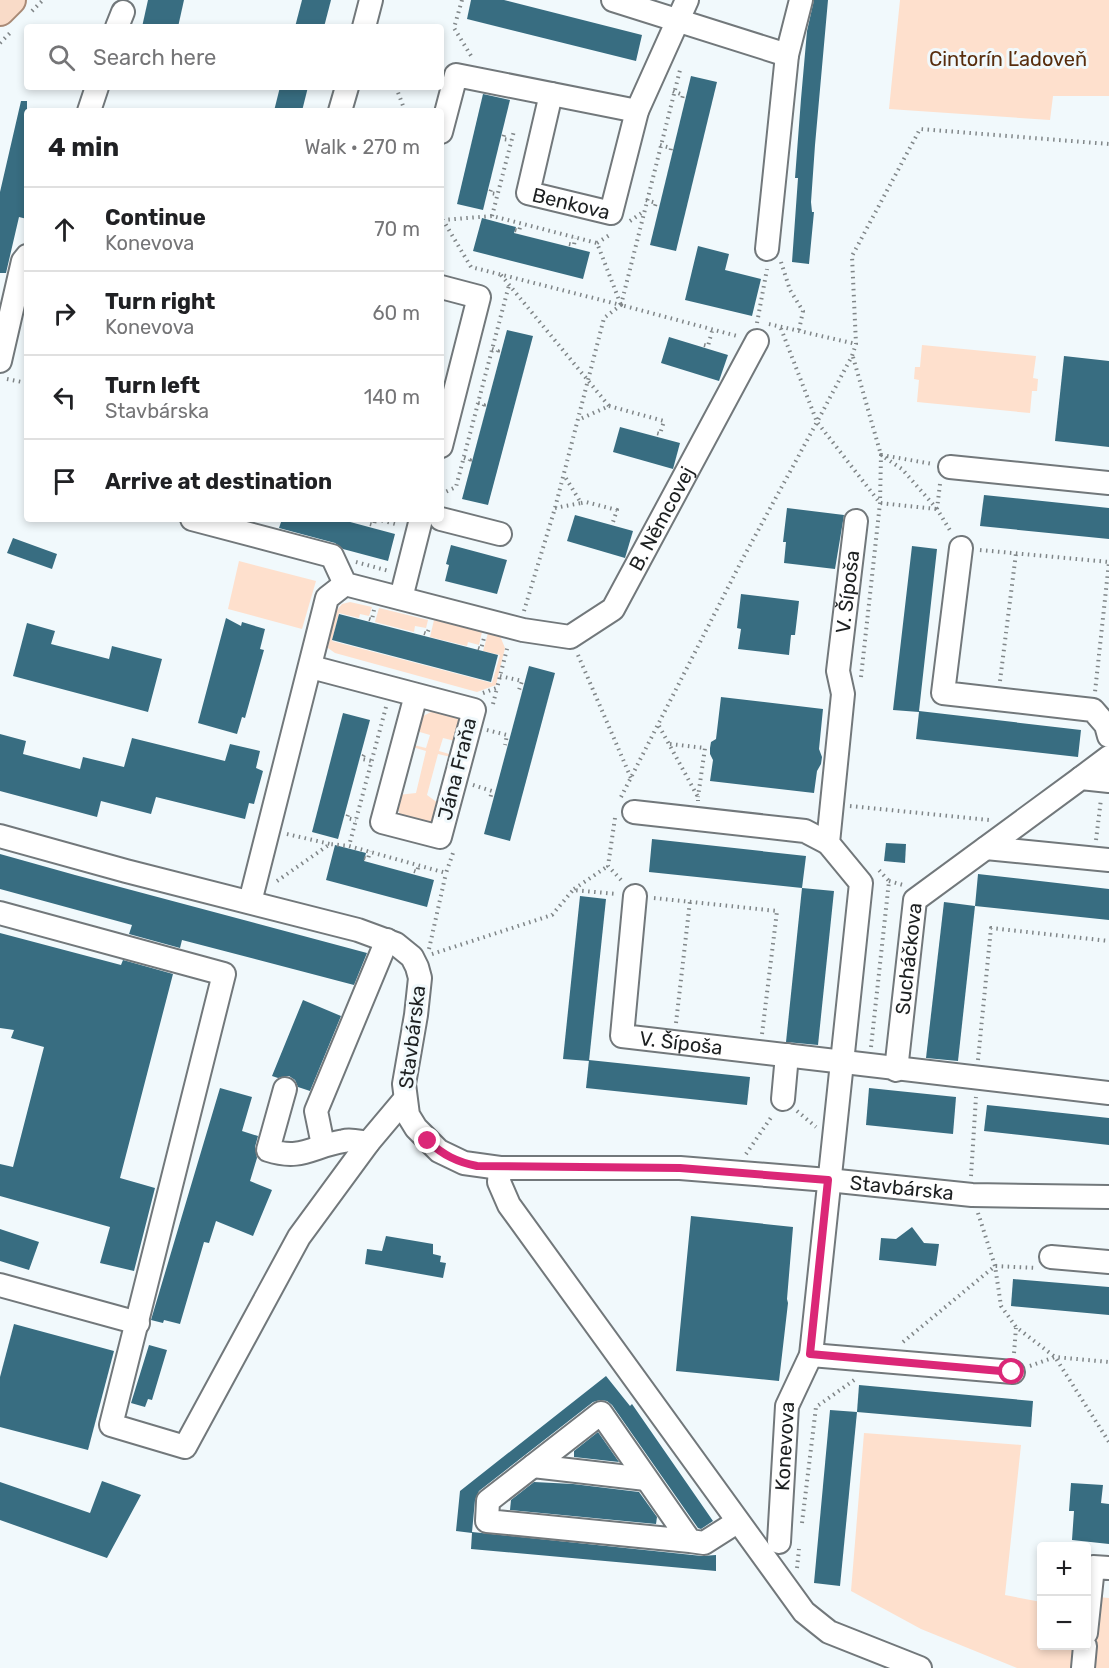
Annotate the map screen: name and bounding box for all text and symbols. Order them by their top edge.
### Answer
search box [24,24,444,90]
icon: search [45,41,78,74]
text: Search here [93,44,216,71]
park label: Cintorín Ľadoveň [929,47,1087,71]
text: 4 min [48,132,119,163]
text: Walk · 270 m [305,135,420,159]
street label: Benkova [530,182,613,224]
text: Continue [105,204,206,231]
icon: ahead [48,213,81,246]
text: 70 m [374,217,420,241]
text: Konevova [105,231,194,255]
text: Turn right [105,288,215,315]
icon: right [48,297,81,330]
text: 60 m [373,301,420,325]
text: Konevova [105,315,194,339]
text: Turn left [105,372,200,399]
icon: left [48,381,81,414]
text: 140 m [364,385,420,409]
text: Stavbárska [105,399,209,423]
street label: B. Němcovej [624,462,699,575]
icon: arrive [48,465,81,498]
text: Arrive at destination [105,468,332,495]
street label: V. Šípoša [831,549,864,635]
street label: Jána Fraňa [433,715,481,823]
street label: Sucháčkova [890,901,927,1016]
street label: Stavbárska [394,984,430,1090]
street label: V. Šípoša [638,1026,724,1060]
route end [414,1127,440,1153]
street label: Stavbárska [849,1170,955,1205]
route start [998,1358,1024,1384]
street label: Konevova [770,1401,799,1492]
map controls [1037,1542,1091,1650]
button: + [1037,1542,1091,1596]
button: − [1037,1596,1091,1650]

